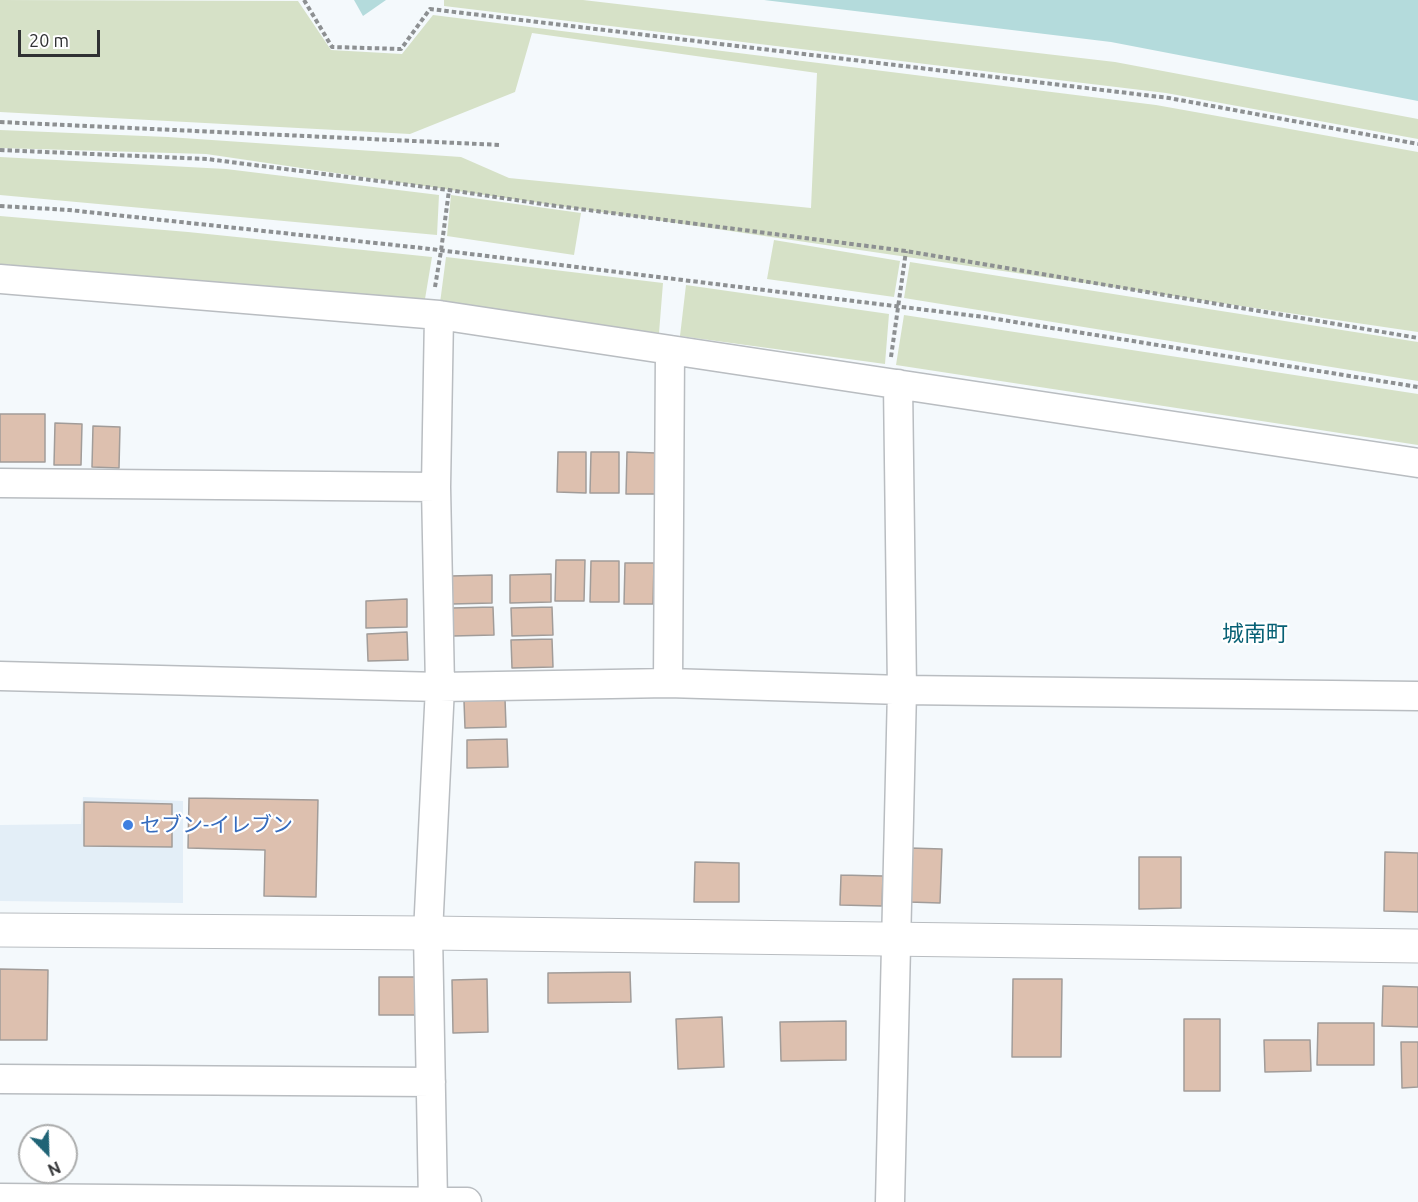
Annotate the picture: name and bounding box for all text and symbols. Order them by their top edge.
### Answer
scale bar [21,18,104,56]
text: 20 m [29,30,69,50]
district label: 城南町 [1222,621,1288,647]
place label: セブン-イレブン [140,812,293,838]
marker: セブン-イレブン [121,818,135,832]
north arrow [18,1124,78,1184]
text: N [45,1158,63,1179]

